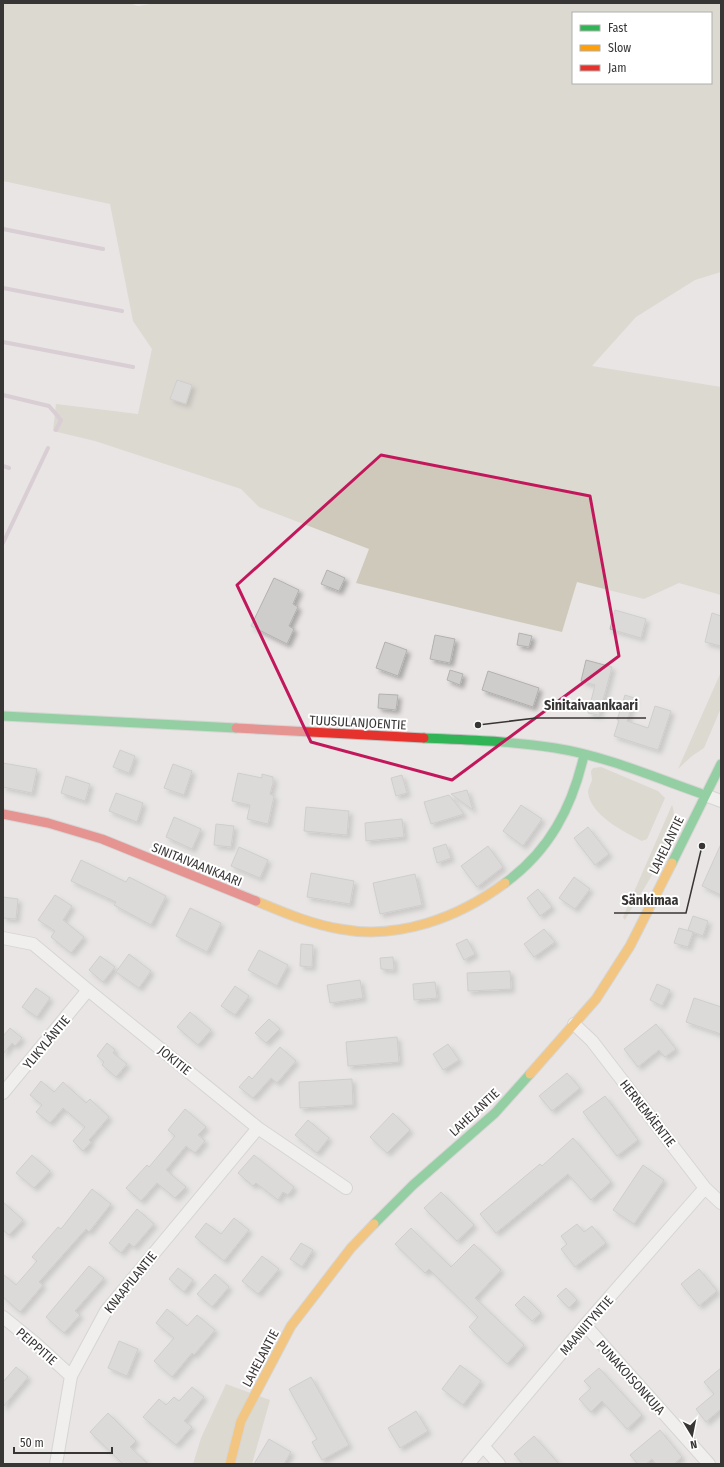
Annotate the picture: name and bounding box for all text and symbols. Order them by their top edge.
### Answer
legend [572,12,712,84]
text: Fast [608,21,627,35]
text: Slow [608,41,631,55]
text: Jam [608,61,626,75]
callout: Sinitaivaankaari [536,692,646,718]
text: Sinitaivaankaari [544,697,638,714]
street label: TUUSULANJOENTIE [309,712,407,733]
street label: LAHELANTIE [646,814,687,877]
street label: SINITAIVAANKAARI [150,840,244,889]
callout: Sänkimaa [614,887,686,913]
text: Sänkimaa [622,892,678,909]
street label: YLIKYLÄNTIE [20,1013,73,1072]
street label: JOKITIE [155,1043,194,1078]
street label: HERNEMÄENTIE [617,1077,678,1150]
street label: LAHELANTIE [446,1086,502,1139]
street label: KNAAPILANTIE [101,1249,160,1316]
street label: MAANIITYNTIE [557,1293,616,1358]
street label: PEIPPITIE [13,1325,60,1368]
street label: LAHELANTIE [239,1327,282,1389]
street label: PUNAKOISONKUJA [593,1337,668,1418]
north arrow [672,1415,712,1455]
scale bar [14,1429,112,1455]
text: 50 m [20,1436,44,1450]
text: N [689,1437,698,1451]

